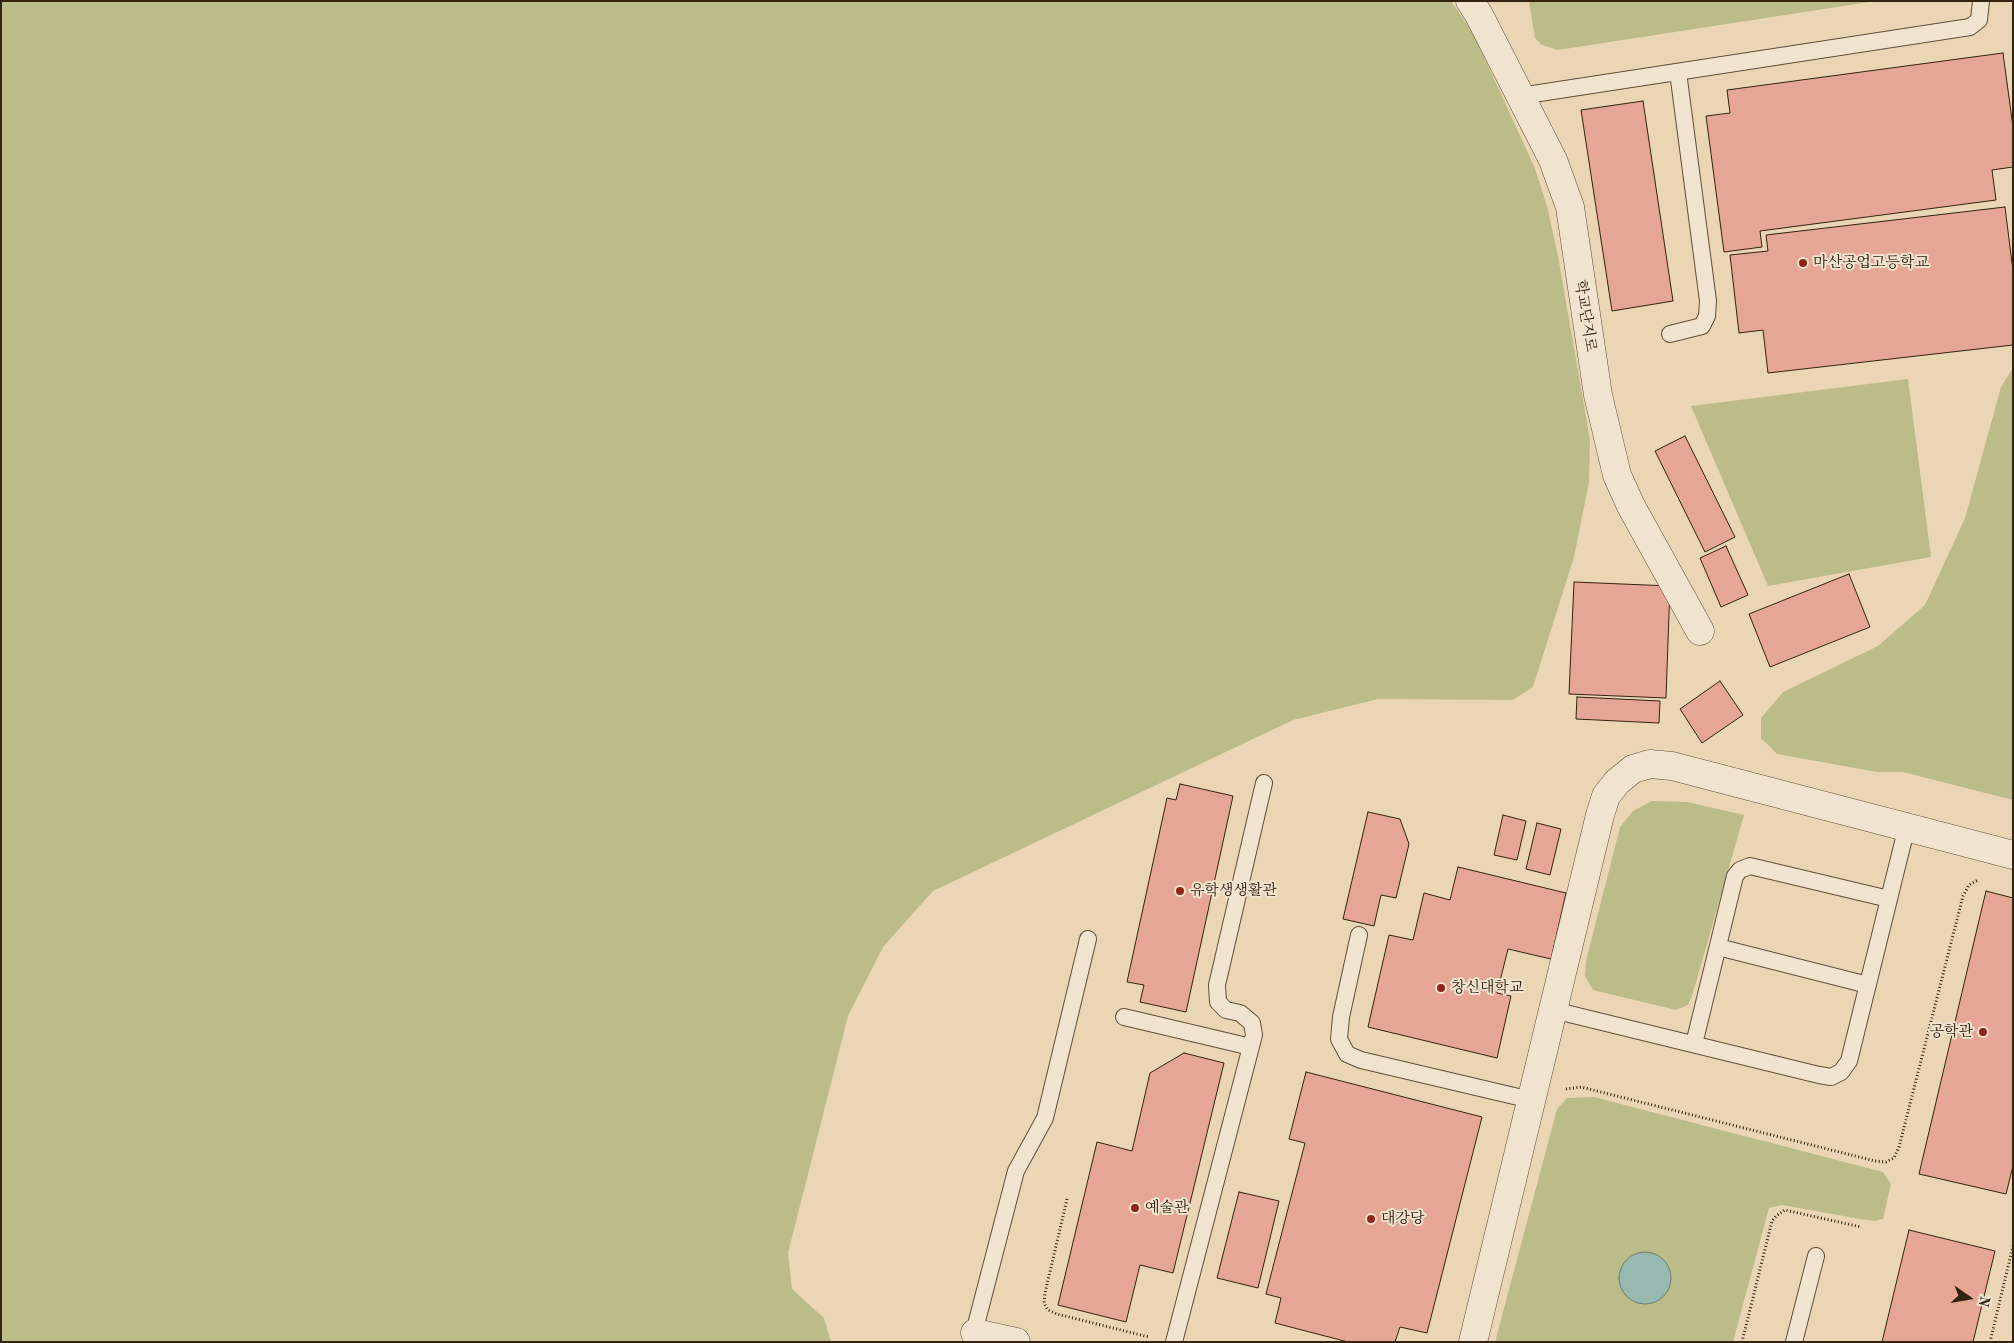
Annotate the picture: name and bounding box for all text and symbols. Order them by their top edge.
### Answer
place label: 마산공업고등학교 [1813,254,1929,272]
marker: 마산공업고등학교 [1797,257,1809,269]
street label: 학교단지로 [1570,279,1600,353]
place label: 유학생생활관 [1190,882,1277,900]
marker: 유학생생활관 [1174,885,1186,897]
place label: 창신대학교 [1451,979,1523,997]
marker: 창신대학교 [1435,982,1447,994]
place label: 공학관 [1930,1023,1973,1041]
marker: 공학관 [1977,1026,1989,1038]
place label: 예술관 [1145,1199,1188,1217]
marker: 예술관 [1129,1202,1141,1214]
place label: 대강당 [1381,1210,1424,1228]
marker: 대강당 [1365,1213,1377,1225]
north arrow [1944,1273,1994,1323]
text: N [1976,1295,1992,1308]

